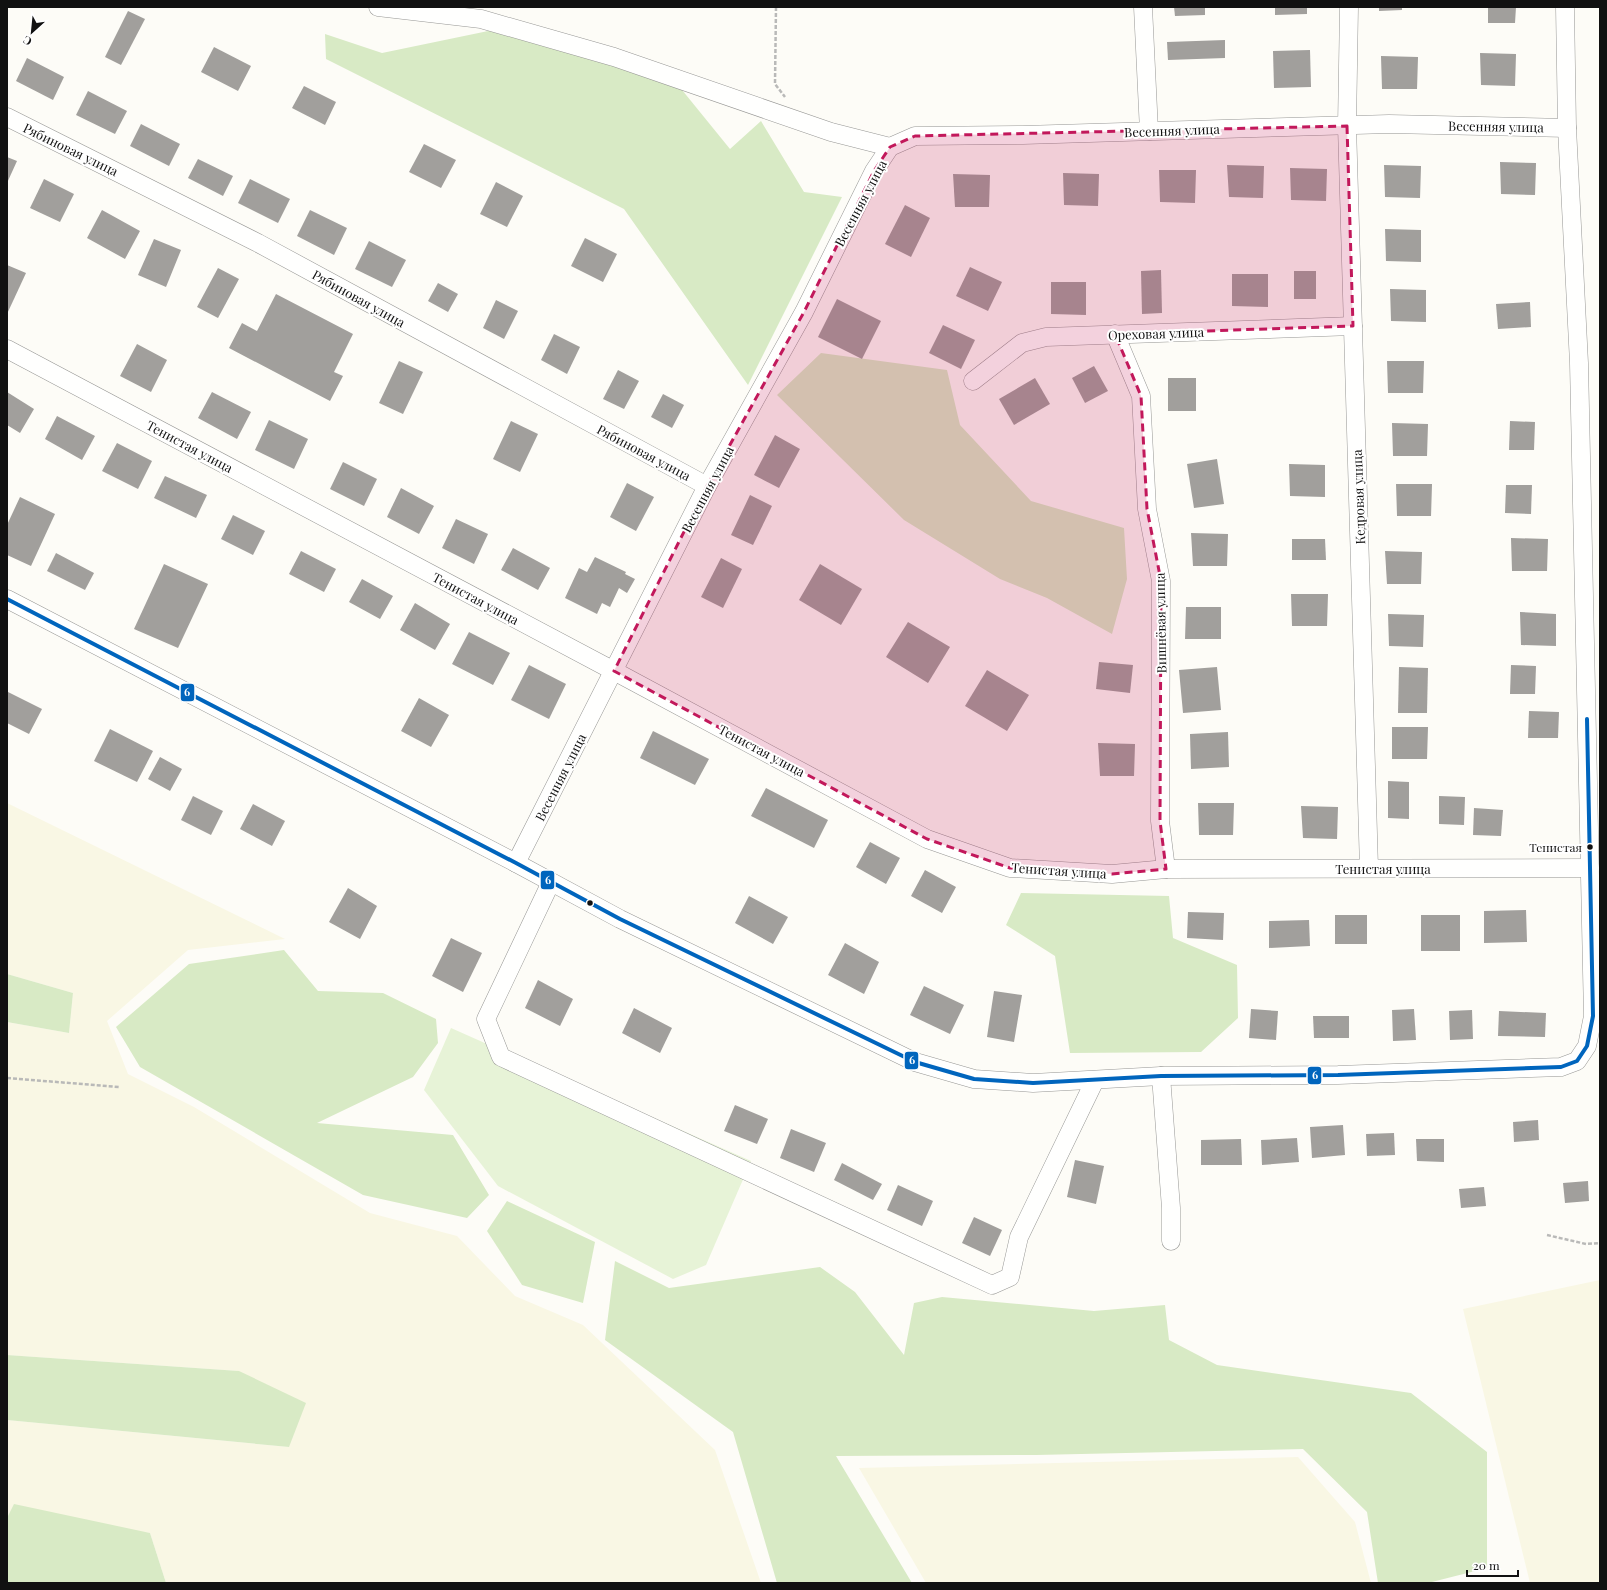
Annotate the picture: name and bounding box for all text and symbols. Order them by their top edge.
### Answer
north arrow [12,12,52,52]
text: С [20,33,34,50]
street label: Весенняя улица [1448,117,1545,135]
street label: Рябиновая улица [21,119,122,180]
street label: Весенняя улица [1124,120,1221,140]
street label: Весенняя улица [830,156,890,249]
street label: Рябиновая улица [310,265,409,331]
street label: Ореховая улица [1108,323,1205,343]
street label: Тенистая улица [144,416,237,476]
street label: Рябиновая улица [594,420,694,484]
street label: Весенняя улица [677,442,737,535]
street label: Кедровая улица [1348,449,1368,545]
street label: Тенистая улица [430,568,523,628]
street label: Вишнёвая улица [1151,572,1169,673]
line badge: 6 [180,683,195,702]
text: 6 [184,684,190,699]
street label: Тенистая улица [716,720,809,780]
street label: Весенняя улица [531,730,590,824]
place label: Тенистая [1529,839,1583,855]
marker: Тенистая [1585,842,1595,852]
street label: Тенистая улица [1011,858,1108,882]
street label: Тенистая улица [1335,860,1431,877]
line badge: 6 [540,870,555,890]
text: 6 [545,872,551,887]
unlabelled marker [585,898,595,908]
line badge: 6 [904,1051,919,1070]
text: 6 [909,1052,915,1067]
line badge: 6 [1307,1066,1322,1085]
text: 6 [1312,1067,1318,1082]
scale bar [1467,1552,1518,1578]
text: 20 m [1473,1557,1500,1573]

